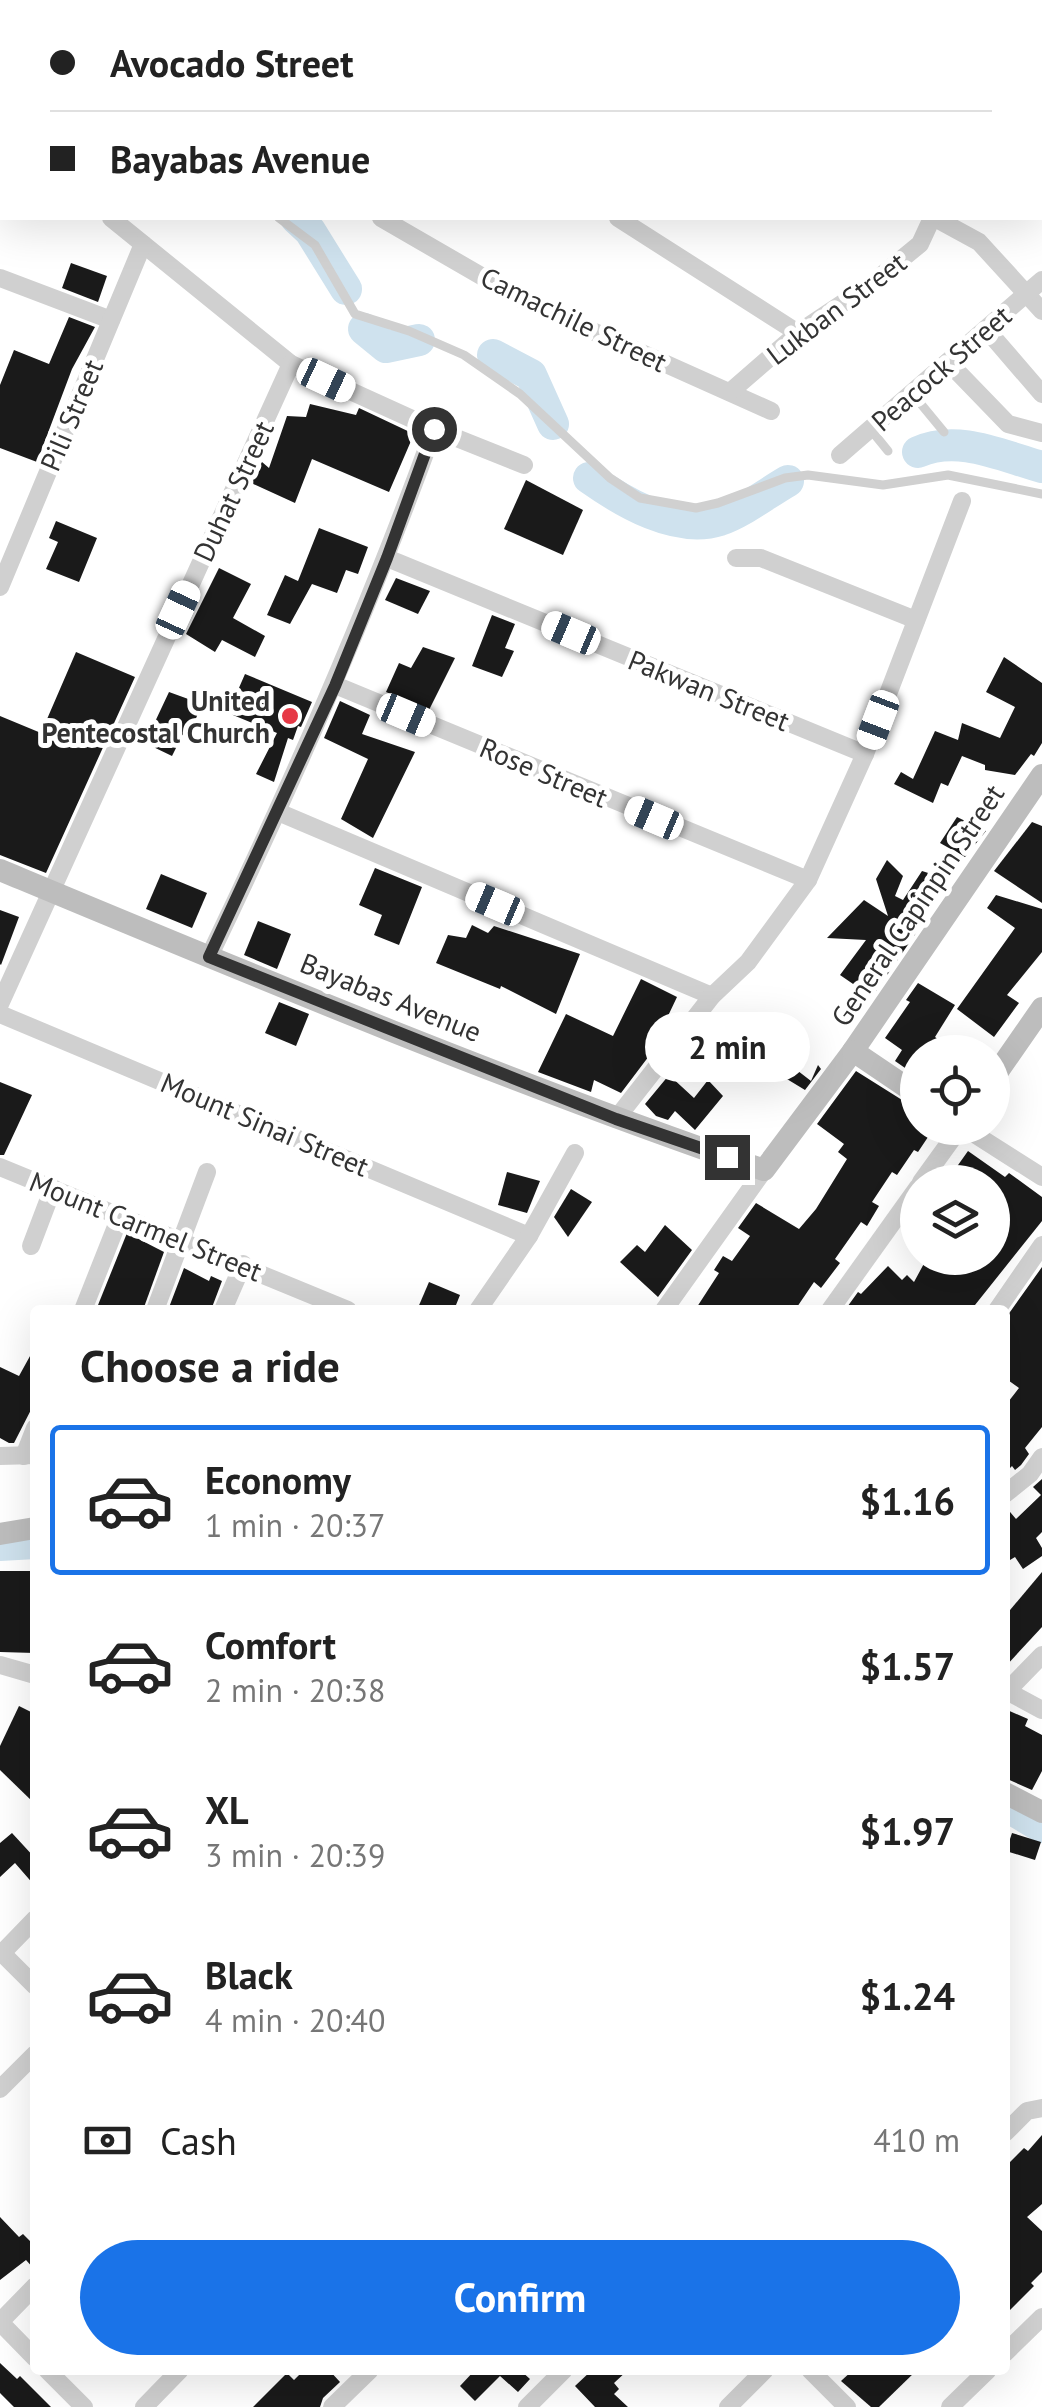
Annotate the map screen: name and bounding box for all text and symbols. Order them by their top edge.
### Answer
text: Avocado Street [110,38,353,87]
text: Bayabas Avenue [110,134,370,183]
street label: Lukban Street [759,243,914,373]
street label: Camachile Street [475,258,674,380]
street label: Peacock Street [863,297,1019,439]
street label: Pili Street [31,353,111,476]
car [292,354,360,406]
route start [412,407,457,452]
street label: Duhat Street [184,414,282,567]
car [152,576,204,644]
car [538,607,604,659]
street label: Pakwan Street [623,641,796,739]
place label: United Pentecostal Church [41,682,270,751]
car [853,687,903,753]
car [373,689,439,741]
marker: United Pentecostal Church [279,705,301,727]
street label: Rose Street [474,729,614,816]
street label: General Capinpin Street [822,776,1012,1033]
car [621,792,687,844]
car [462,878,528,930]
street label: Bayabas Avenue [295,944,487,1050]
callout: 2 min [644,1012,810,1082]
text: 2 min [688,1026,767,1068]
map controls [900,1035,1010,1275]
button: locate [900,1035,1010,1145]
street label: Mount Sinai Street [155,1063,375,1185]
route end [705,1135,750,1180]
street label: Mount Carmel Street [24,1162,268,1290]
button: layers [900,1165,1010,1275]
text: Choose a ride [80,1336,340,1394]
icon: car [85,1455,175,1545]
text: Economy [205,1455,351,1504]
text: $1.16 [859,1476,955,1525]
text: 1 min · 20:37 [205,1504,385,1546]
icon: car [85,1620,175,1710]
text: Comfort [205,1620,336,1669]
text: $1.57 [859,1641,955,1690]
text: 2 min · 20:38 [205,1669,385,1711]
icon: car [85,1785,175,1875]
text: XL [205,1785,249,1834]
text: $1.97 [859,1806,955,1855]
text: 3 min · 20:39 [205,1834,385,1876]
icon: car [85,1950,175,2040]
text: Black [205,1950,293,1999]
text: $1.24 [859,1971,955,2020]
text: 4 min · 20:40 [205,1999,385,2041]
icon: cash [80,2113,135,2168]
text: Cash [160,2116,237,2165]
text: 410 m [873,2119,960,2161]
button: Confirm [80,2240,960,2355]

